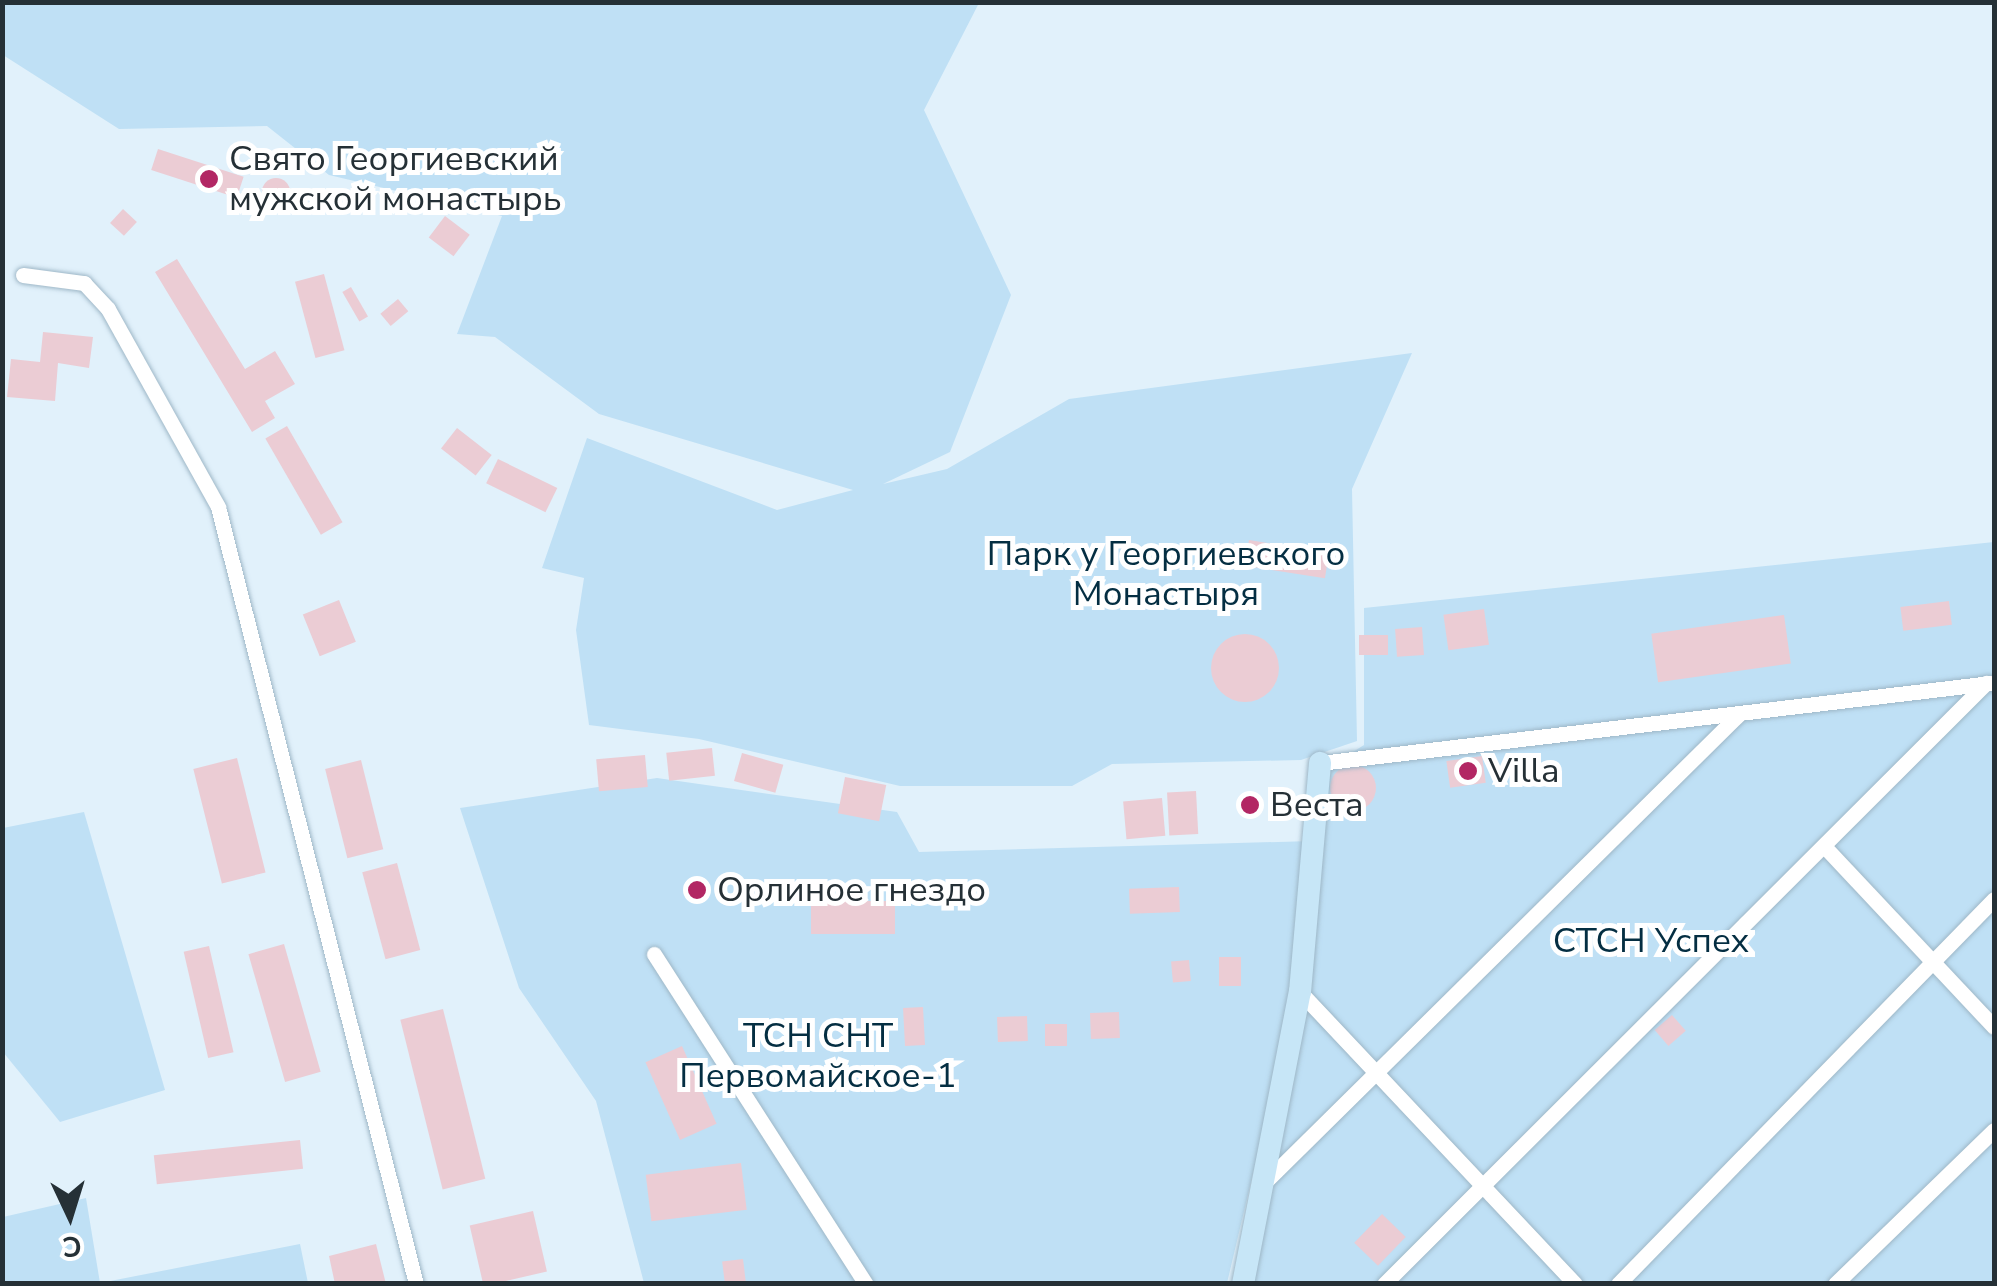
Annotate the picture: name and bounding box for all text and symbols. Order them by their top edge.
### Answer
place label: Свято Георгиевский мужской монастырь [229,138,562,220]
marker: Свято Георгиевский мужской монастырь [198,168,220,190]
park label: Парк у Георгиевского Монастыря [987,533,1345,615]
place label: Villa [1488,750,1560,792]
marker: Villa [1457,760,1479,782]
place label: Веста [1270,784,1364,826]
marker: Веста [1239,794,1261,816]
place label: Орлиное гнездо [717,869,986,911]
marker: Орлиное гнездо [686,879,708,901]
park label: СТСН Успех [1553,920,1749,962]
park label: ТСН СНТ Первомайское-1 [679,1015,957,1097]
north arrow [20,1166,120,1266]
text: С [61,1226,83,1266]

